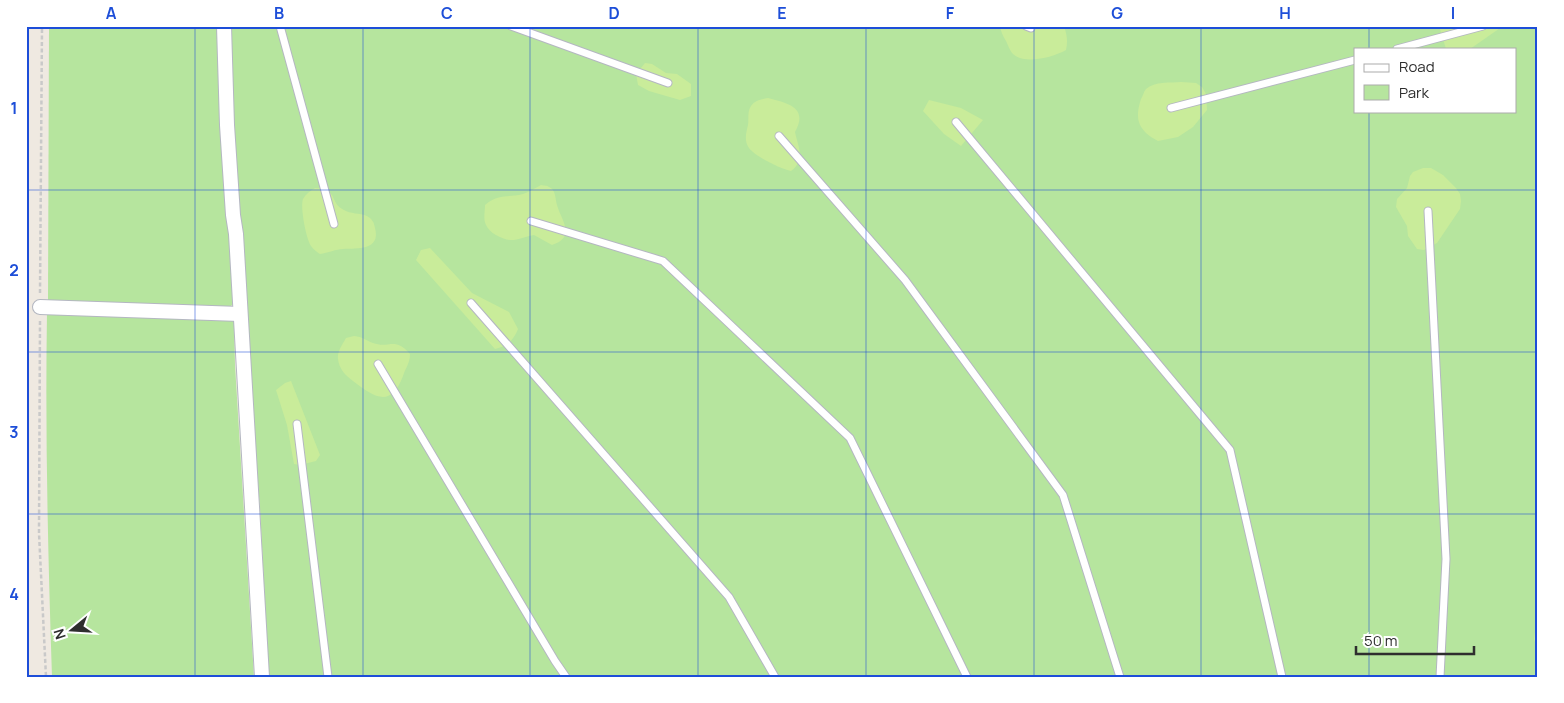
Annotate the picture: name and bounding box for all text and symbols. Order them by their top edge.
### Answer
text: A [106,2,117,24]
text: B [274,2,284,24]
text: C [441,2,453,24]
text: D [608,2,620,24]
text: E [777,2,787,24]
text: F [946,2,955,24]
text: G [1111,2,1123,24]
text: H [1279,2,1291,24]
text: I [1451,2,1455,24]
legend [1354,48,1516,112]
text: Road [1399,56,1435,77]
text: Park [1399,82,1429,103]
text: 1 [10,97,18,119]
text: 2 [9,259,19,281]
text: 3 [9,421,19,443]
text: 4 [9,583,19,605]
north arrow [48,606,98,656]
scale bar [1356,623,1474,655]
text: N [49,626,70,642]
text: 50 m [1364,630,1398,651]

